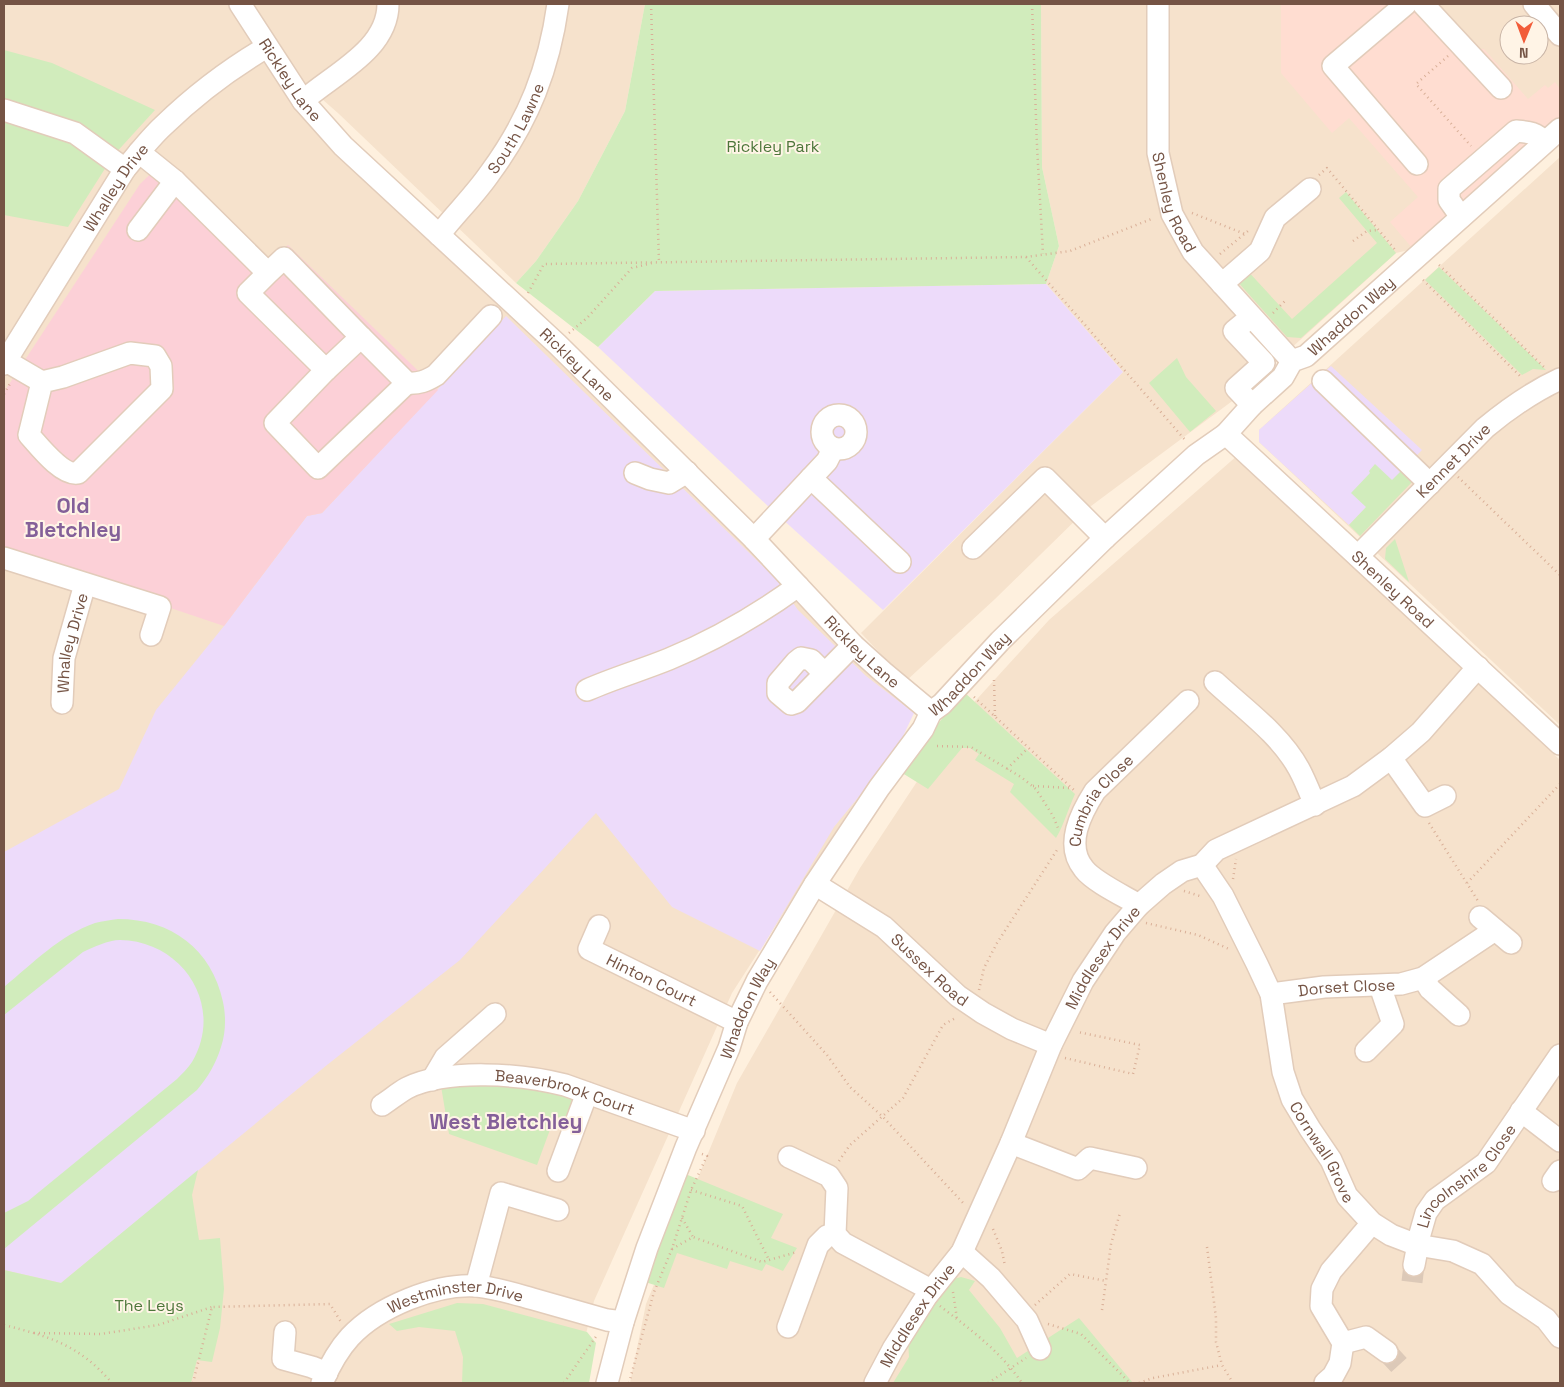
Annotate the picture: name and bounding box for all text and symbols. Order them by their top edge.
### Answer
north arrow [1499,15,1549,65]
street label: Rickley Lane [254,34,327,126]
text: N [1519,44,1529,62]
street label: South Lawne [482,80,549,178]
park label: Rickley Park [727,136,820,157]
street label: Whalley Drive [78,139,153,236]
street label: Shenley Road [1148,150,1202,256]
street label: Whaddon Way [1303,271,1399,360]
street label: Rickley Lane [535,323,619,406]
street label: Kennet Drive [1411,418,1495,502]
district label: Old Bletchley [25,492,121,543]
street label: Shenley Road [1347,546,1439,633]
street label: Whalley Drive [52,590,92,694]
street label: Rickley Lane [820,611,905,692]
street label: Whaddon Way [924,627,1014,721]
street label: Cumbria Close [1064,749,1138,847]
street label: Middlesex Drive [1060,901,1145,1013]
street label: Sussex Road [887,929,973,1011]
street label: Hinton Court [603,949,700,1011]
street label: Whaddon Way [715,953,779,1062]
street label: Dorset Close [1297,974,1396,1001]
street label: Beaverbrook Court [494,1065,638,1120]
street label: Cornwall Grove [1285,1097,1359,1208]
district label: West Bletchley [430,1108,582,1135]
street label: Lincolnshire Close [1412,1120,1520,1230]
street label: Middlesex Drive [875,1259,960,1371]
street label: Westminster Drive [384,1275,526,1318]
park label: The Leys [114,1295,184,1316]

